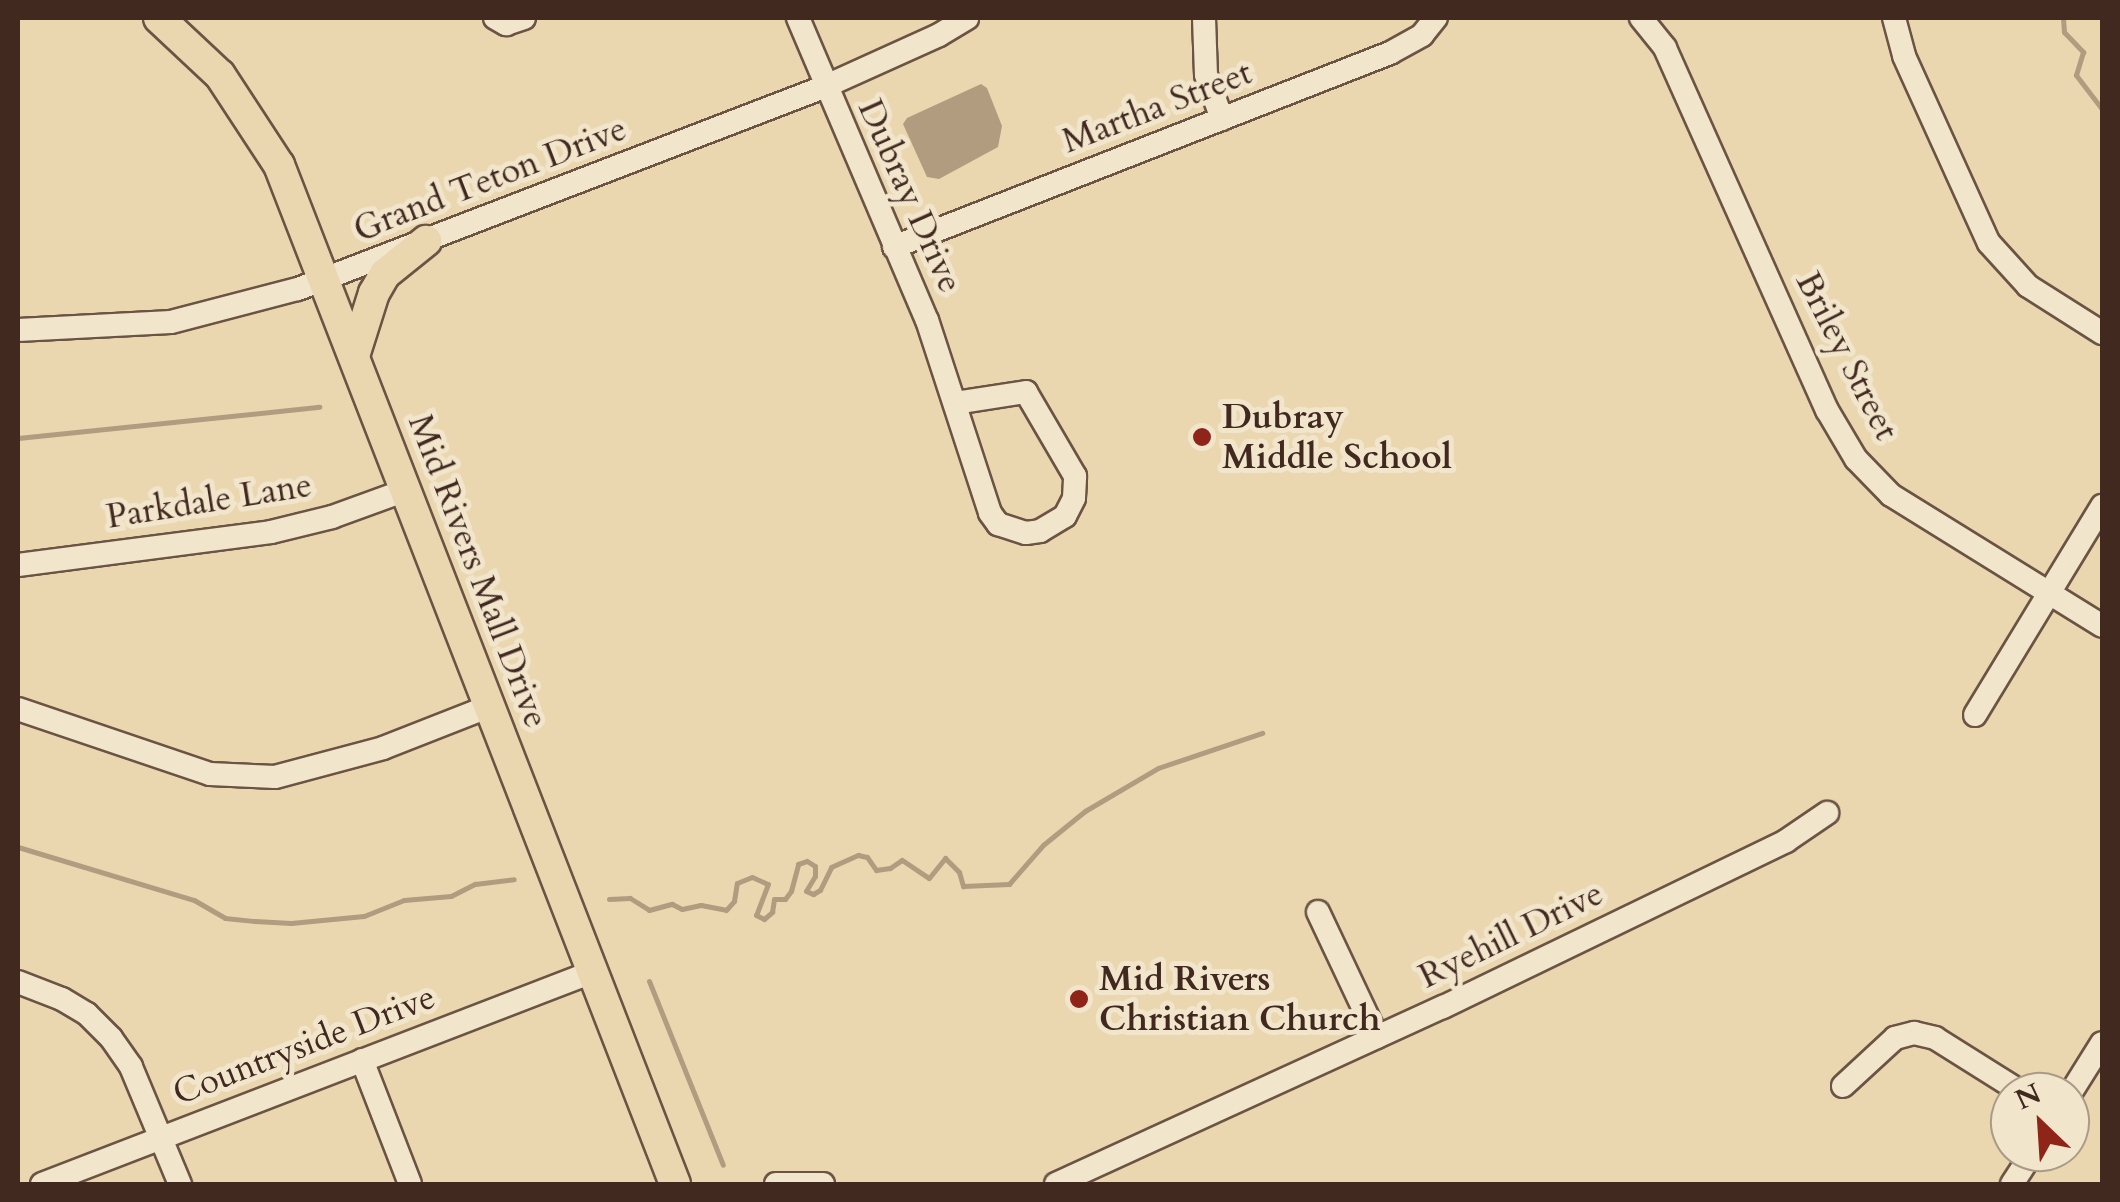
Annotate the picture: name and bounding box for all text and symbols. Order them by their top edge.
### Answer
street label: Martha Street [1056,52,1258,162]
street label: Dubray Drive [849,93,971,299]
street label: Grand Teton Drive [348,108,632,250]
street label: Briley Street [1787,265,1907,447]
place label: Dubray Middle School [1222,396,1452,478]
street label: Mid Rivers Mall Drive [399,408,557,734]
marker: Dubray Middle School [1191,426,1213,448]
street label: Parkdale Lane [103,464,315,538]
street label: Ryehill Drive [1412,872,1610,998]
place label: Mid Rivers Christian Church [1099,958,1381,1040]
street label: Countryside Drive [167,976,441,1114]
marker: Mid Rivers Christian Church [1068,988,1090,1010]
north arrow [1990,1072,2090,1172]
text: N [2009,1074,2047,1119]

